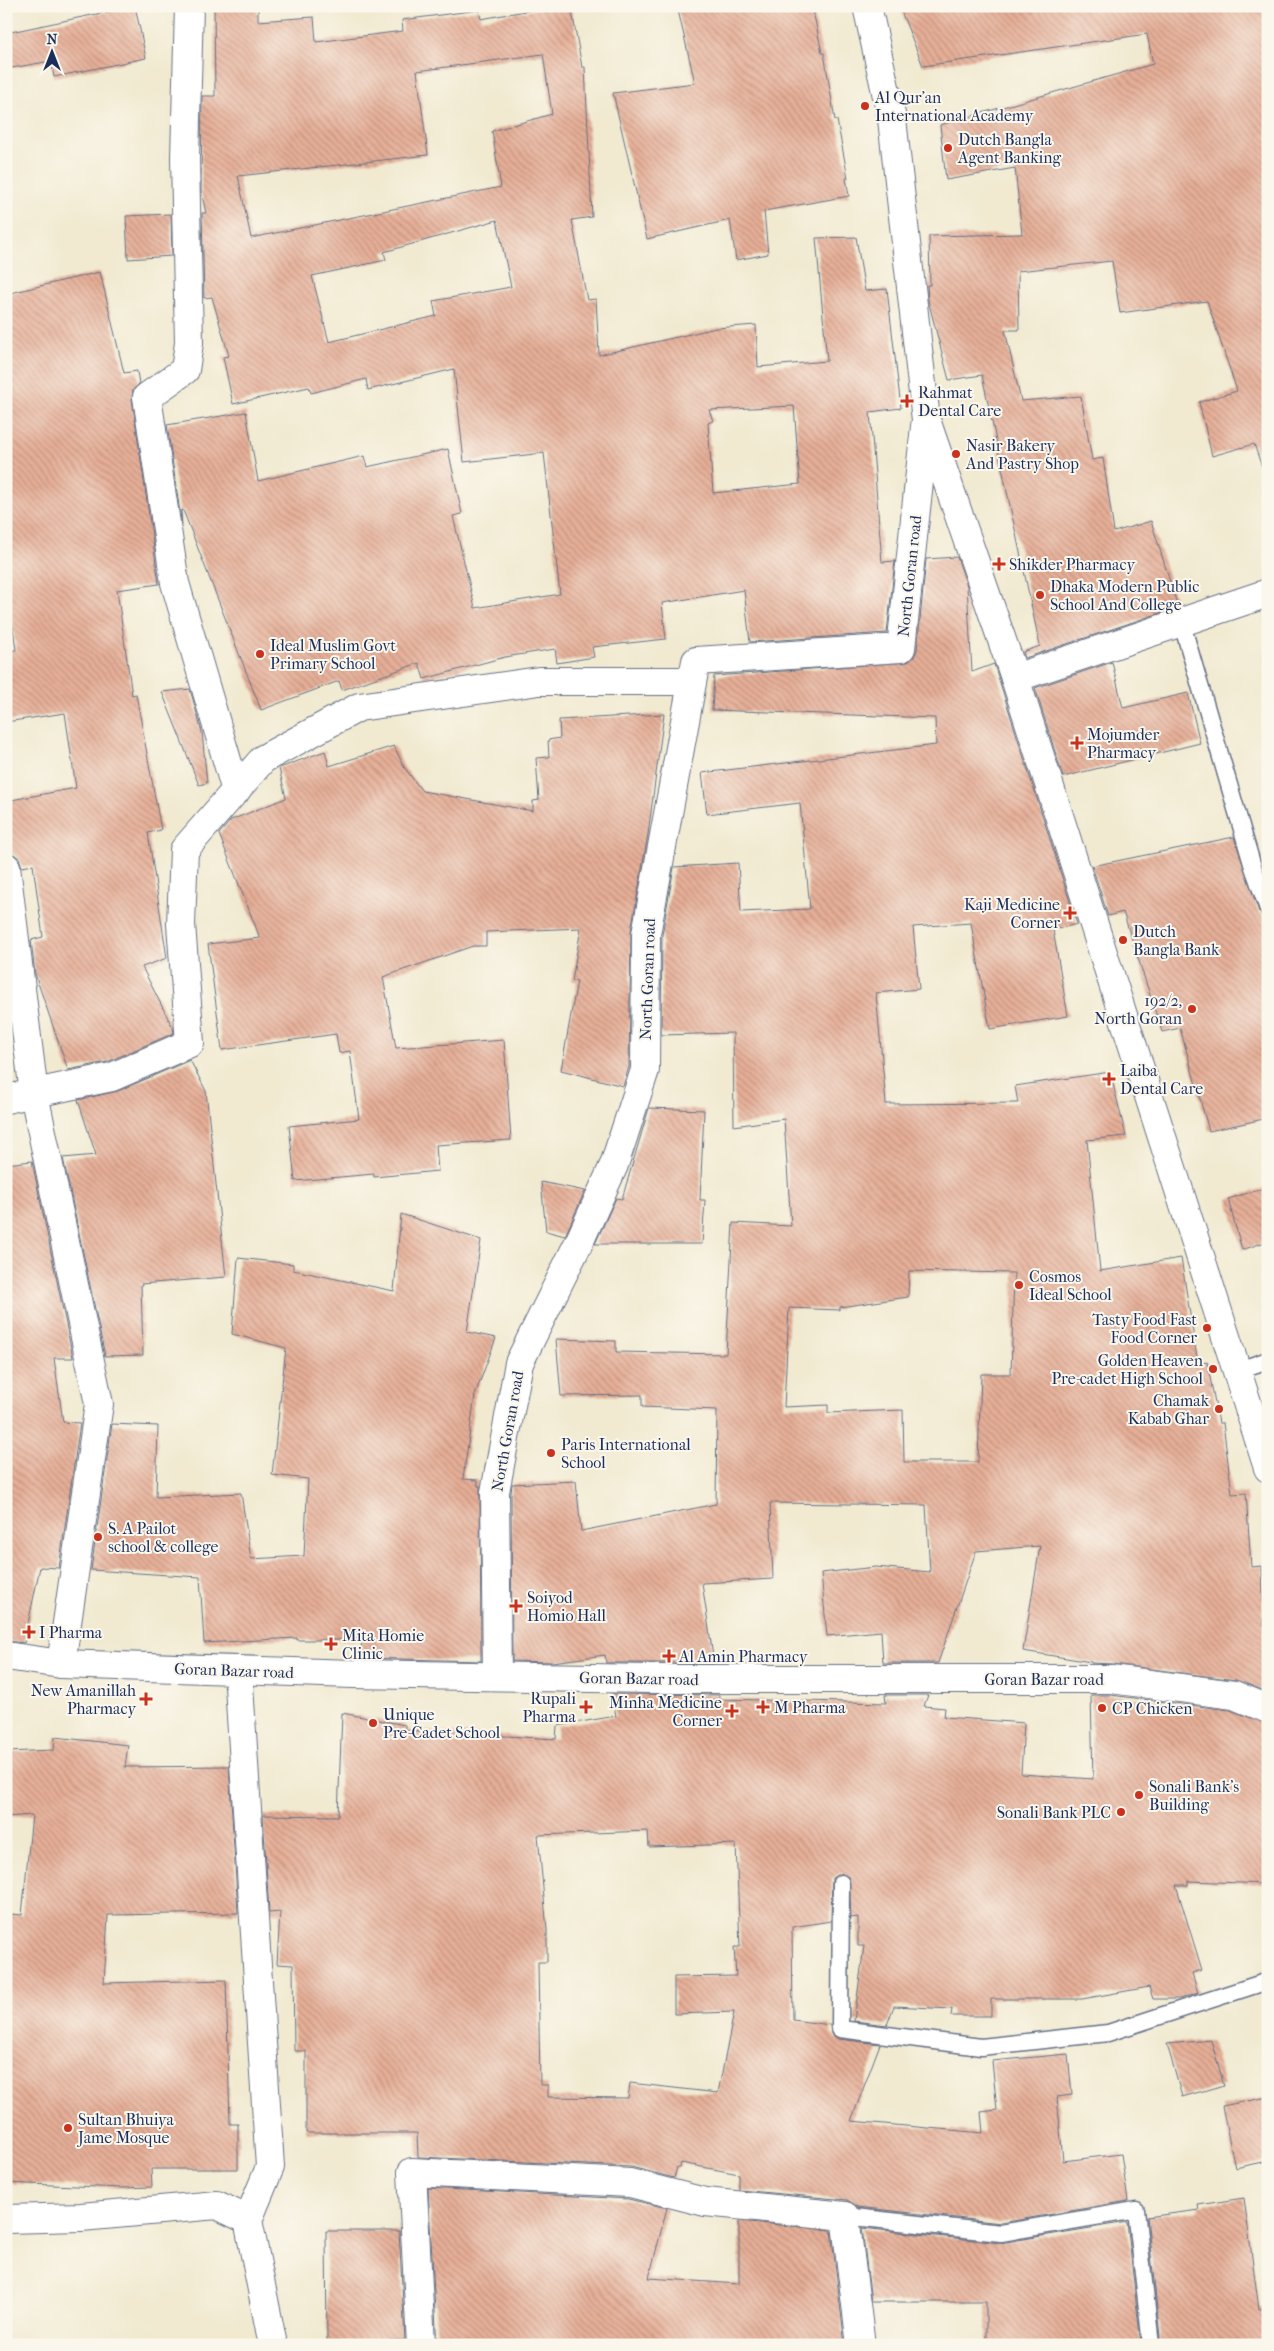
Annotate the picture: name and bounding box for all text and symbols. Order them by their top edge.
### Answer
north arrow [28,28,78,78]
text: N [47,31,58,48]
place label: Al Qur'an International Academy [874,88,1034,125]
marker: Al Qur'an International Academy [859,100,871,112]
place label: Dutch Bangla Agent Banking [957,130,1062,167]
marker: Dutch Bangla Agent Banking [942,142,954,154]
place label: Rahmat Dental Care [918,383,1001,420]
marker: Rahmat Dental Care [900,394,914,408]
place label: Nasir Bakery And Pastry Shop [965,436,1079,473]
marker: Nasir Bakery And Pastry Shop [950,448,962,460]
street label: North Goran road [894,514,925,638]
place label: Shikder Pharmacy [1009,555,1135,574]
marker: Shikder Pharmacy [993,558,1005,570]
place label: Dhaka Modern Public School And College [1050,577,1199,614]
marker: Dhaka Modern Public School And College [1034,589,1046,601]
place label: Ideal Muslim Govt Primary School [270,636,396,673]
marker: Ideal Muslim Govt Primary School [254,648,266,660]
place label: Mojumder Pharmacy [1087,725,1160,762]
marker: Mojumder Pharmacy [1071,737,1083,749]
place label: Kaji Medicine Corner [964,895,1060,932]
marker: Kaji Medicine Corner [1064,907,1076,919]
street label: North Goran road [636,917,659,1040]
place label: Dutch Bangla Bank [1133,922,1220,959]
marker: Dutch Bangla Bank [1117,934,1129,946]
place label: 192/2, North Goran [1094,991,1183,1028]
marker: 192/2, North Goran [1186,1003,1198,1015]
place label: Laiba Dental Care [1120,1061,1203,1098]
marker: Laiba Dental Care [1102,1072,1116,1086]
place label: Cosmos Ideal School [1029,1267,1112,1304]
marker: Cosmos Ideal School [1013,1279,1025,1291]
place label: Tasty Food Fast Food Corner [1092,1310,1197,1347]
marker: Tasty Food Fast Food Corner [1201,1322,1213,1334]
place label: Golden Heaven Pre-cadet High School [1051,1351,1204,1388]
marker: Golden Heaven Pre-cadet High School [1207,1363,1219,1375]
street label: North Goran road [488,1369,527,1493]
place label: Chamak Kabab Ghar [1128,1391,1210,1428]
marker: Chamak Kabab Ghar [1213,1403,1225,1415]
place label: Paris International School [561,1435,691,1472]
marker: Paris International School [545,1447,557,1459]
place label: S. A Pailot school & college [108,1519,219,1556]
marker: S. A Pailot school & college [92,1531,104,1543]
place label: Soiyod Homio Hall [527,1588,606,1625]
marker: Soiyod Homio Hall [509,1599,523,1613]
place label: I Pharma [39,1623,103,1642]
marker: I Pharma [23,1626,35,1638]
place label: Mita Homie Clinic [342,1626,424,1663]
marker: Mita Homie Clinic [324,1637,338,1651]
place label: Al Amin Pharmacy [678,1647,808,1666]
marker: Al Amin Pharmacy [663,1650,675,1662]
street label: Goran Bazar road [174,1659,294,1682]
street label: Goran Bazar road [579,1668,699,1689]
street label: Goran Bazar road [984,1670,1104,1689]
place label: New Amanillah Pharmacy [31,1681,136,1718]
place label: Rupali Pharma [522,1689,577,1726]
marker: New Amanillah Pharmacy [140,1693,152,1705]
place label: Minha Medicine Corner [609,1693,722,1730]
place label: M Pharma [774,1698,846,1717]
place label: CP Chicken [1112,1699,1193,1718]
marker: M Pharma [756,1700,770,1714]
marker: Rupali Pharma [580,1701,592,1713]
marker: CP Chicken [1096,1702,1108,1714]
place label: Unique Pre-Cadet School [383,1705,501,1742]
marker: Minha Medicine Corner [726,1705,738,1717]
marker: Unique Pre-Cadet School [367,1717,379,1729]
place label: Sonali Bank's Building [1149,1777,1239,1814]
marker: Sonali Bank's Building [1133,1789,1145,1801]
place label: Sonali Bank PLC [997,1803,1111,1822]
marker: Sonali Bank PLC [1115,1806,1127,1818]
place label: Sultan Bhuiya Jame Mosque [76,2110,174,2147]
marker: Sultan Bhuiya Jame Mosque [62,2122,74,2134]

